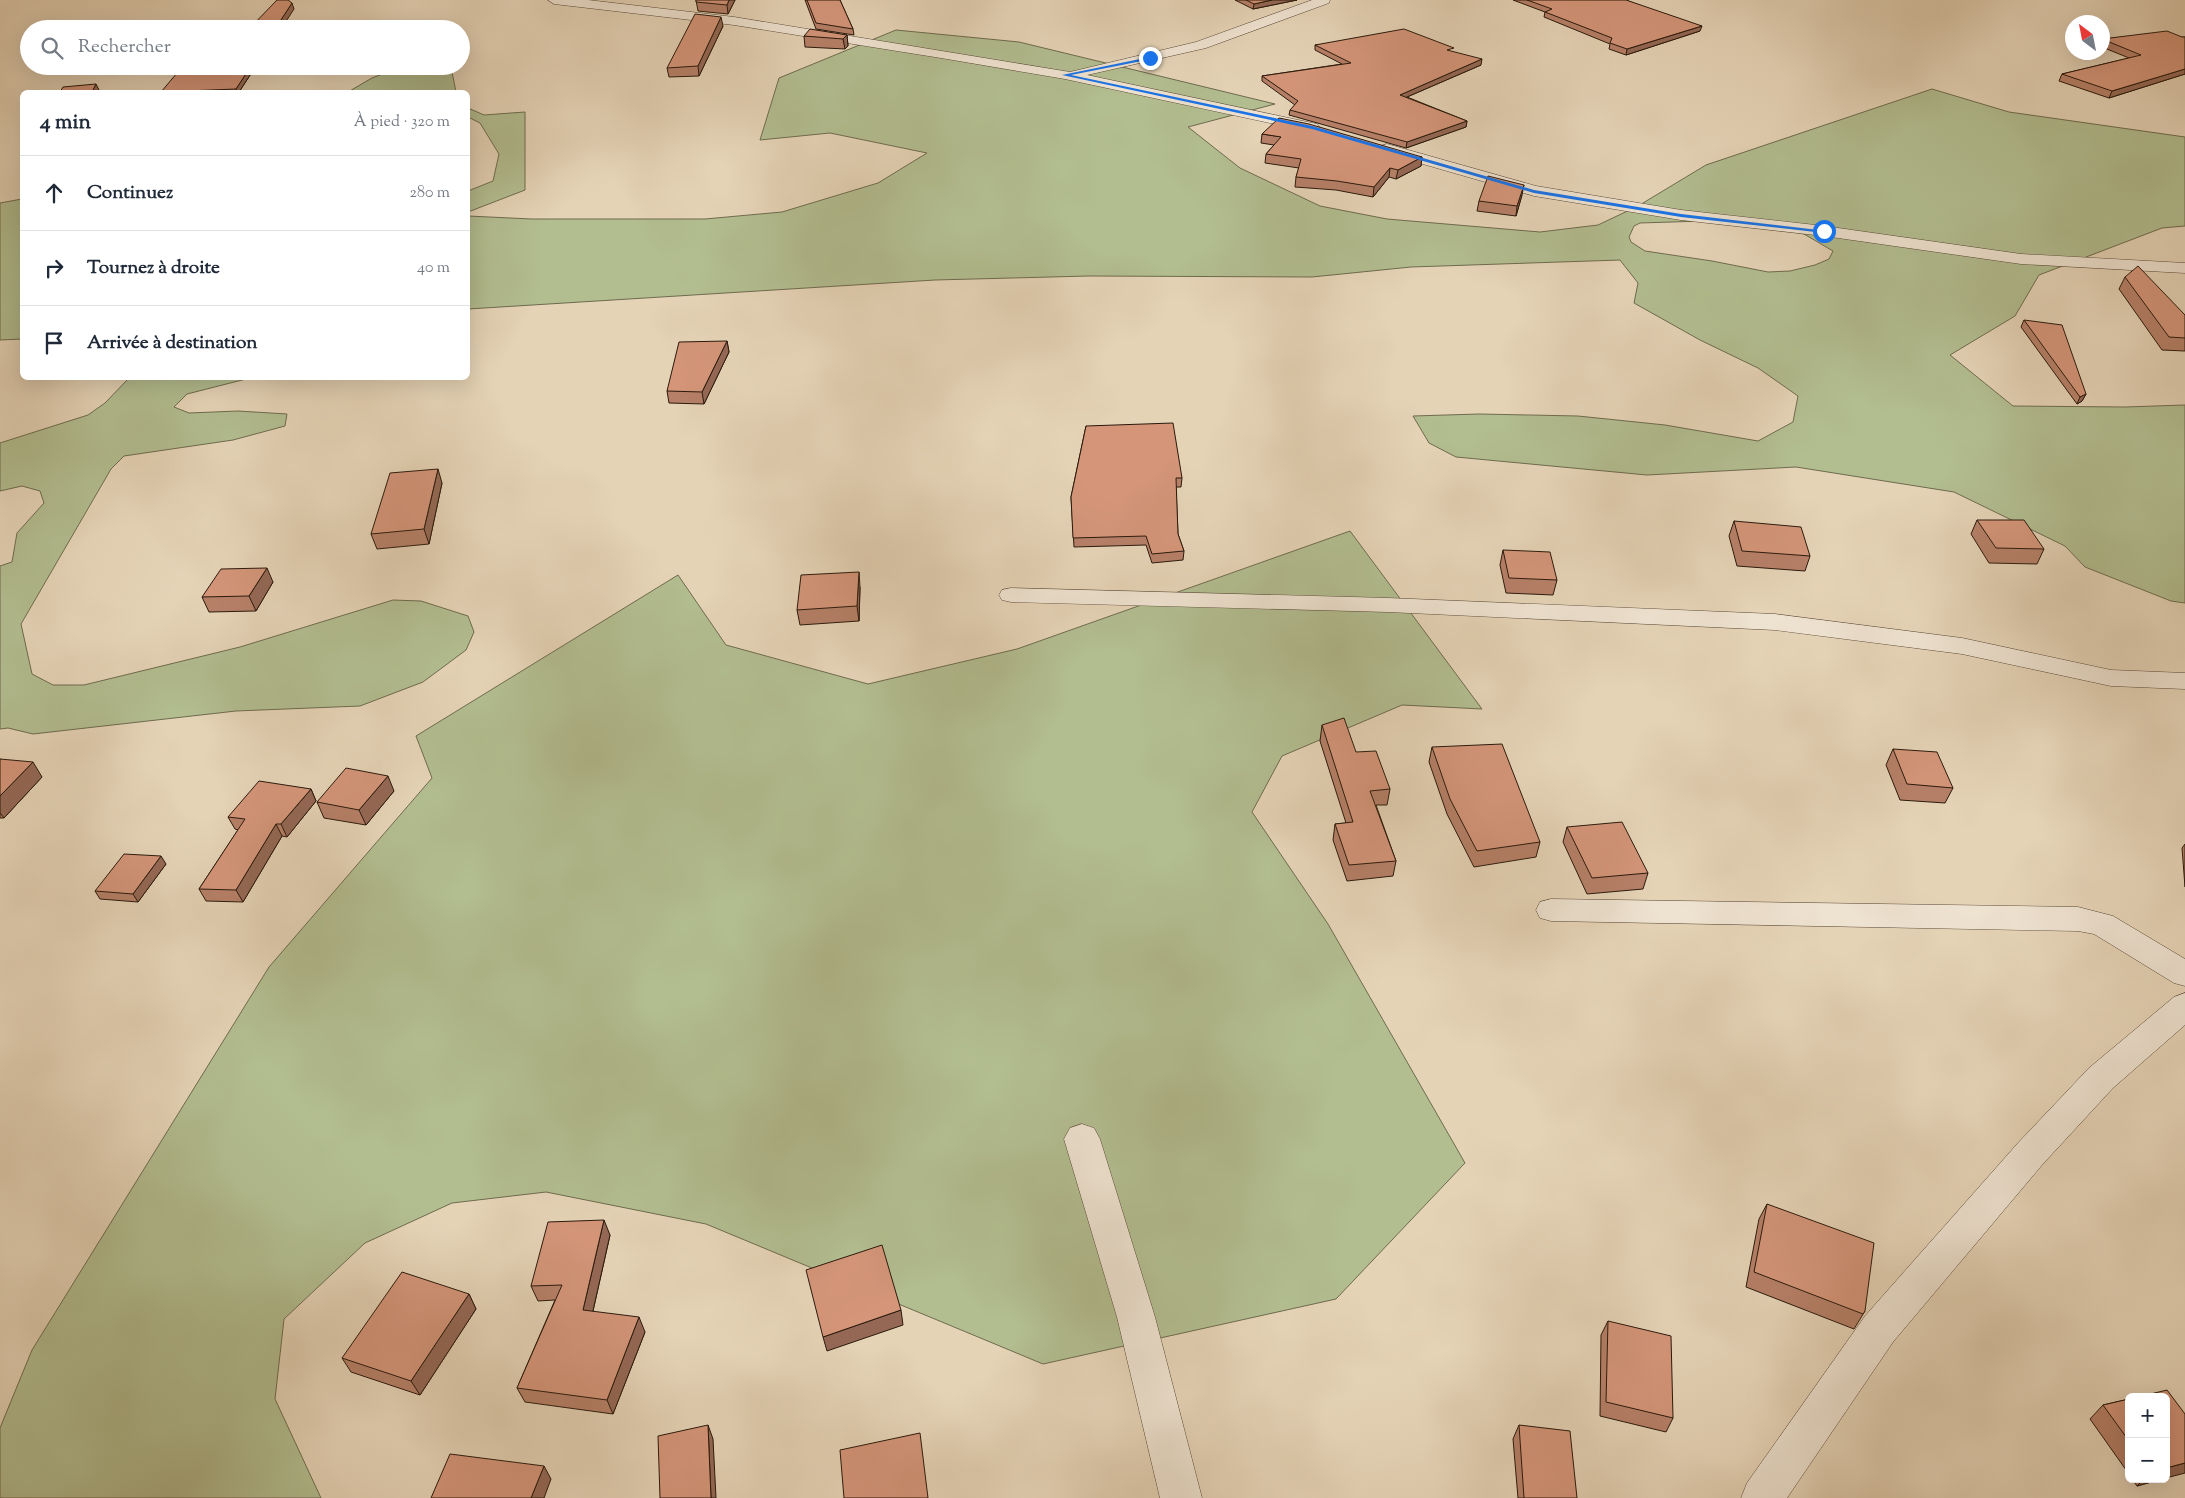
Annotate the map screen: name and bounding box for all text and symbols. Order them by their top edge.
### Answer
north arrow [2065,15,2110,60]
search box [20,20,470,75]
icon: search [38,34,66,62]
text: Rechercher [78,34,171,61]
route end [1139,47,1162,70]
text: 4 min [40,108,91,138]
text: À pied · 320 m [354,111,450,134]
icon: ahead [40,179,68,207]
text: Continuez [87,180,173,207]
text: 280 m [409,182,450,205]
route start [1813,220,1836,243]
icon: right [40,254,68,282]
text: Tournez à droite [87,255,220,282]
text: 40 m [417,257,450,280]
icon: arrive [40,329,68,357]
text: Arrivée à destination [87,330,258,357]
map controls [2125,1393,2170,1483]
button: + [2125,1393,2170,1438]
button: − [2125,1438,2170,1483]

